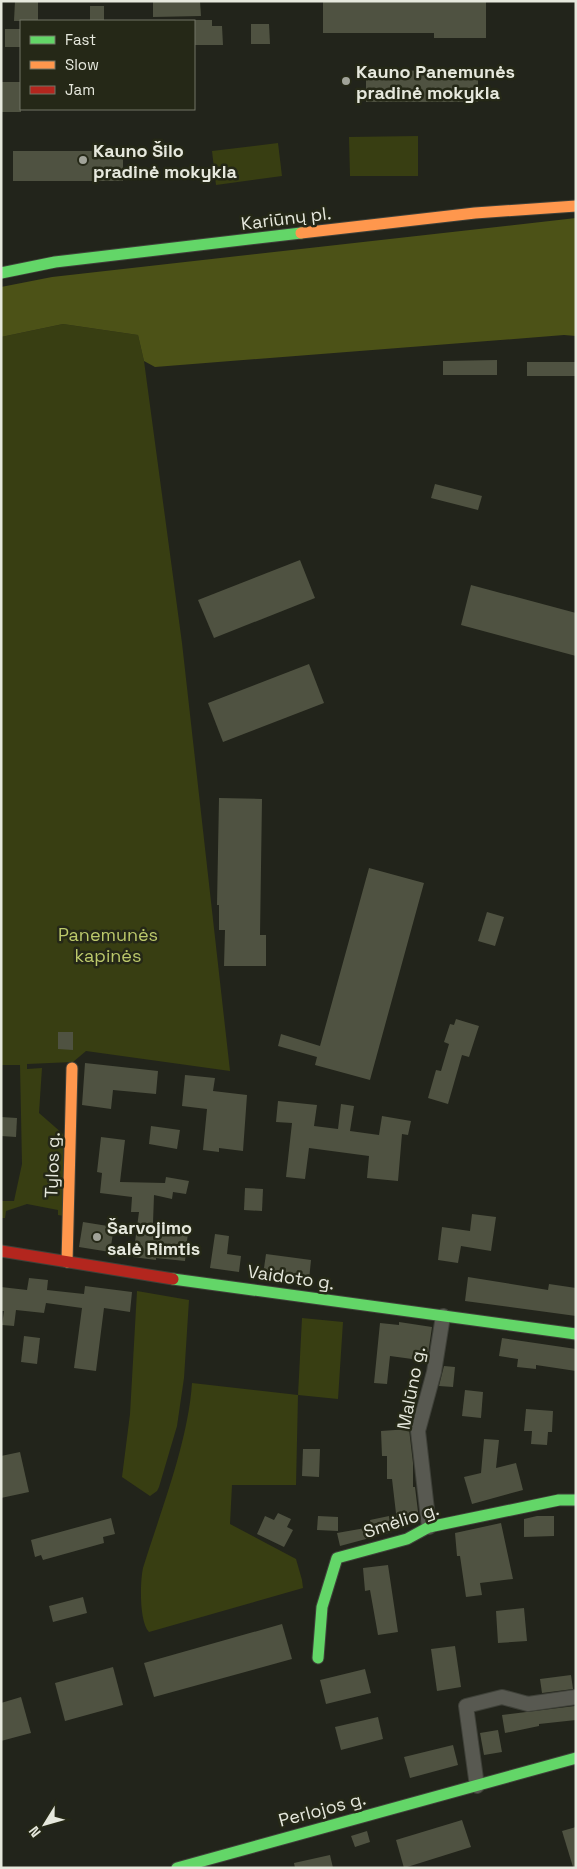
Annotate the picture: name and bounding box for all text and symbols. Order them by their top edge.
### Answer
legend [20,20,195,110]
text: Fast [65,30,96,49]
text: Slow [65,55,99,74]
place label: Kauno Panemunės pradinė mokykla [356,60,515,104]
marker: Kauno Panemunės pradinė mokykla [340,75,352,87]
text: Jam [65,80,95,99]
place label: Kauno Šilo pradinė mokykla [93,139,238,183]
marker: Kauno Šilo pradinė mokykla [77,154,89,166]
street label: Kariūnų pl. [240,201,332,235]
park label: Panemunės kapinės [58,923,158,967]
street label: Tylos g. [39,1132,65,1198]
place label: Šarvojimo salė Rimtis [107,1216,200,1260]
marker: Šarvojimo salė Rimtis [91,1231,103,1243]
street label: Vaidoto g. [246,1260,336,1294]
street label: Malūno g. [392,1344,430,1432]
street label: Smėlio g. [360,1497,442,1543]
street label: Perlojos g. [276,1786,368,1832]
north arrow [20,1799,70,1849]
text: N [25,1823,45,1841]

